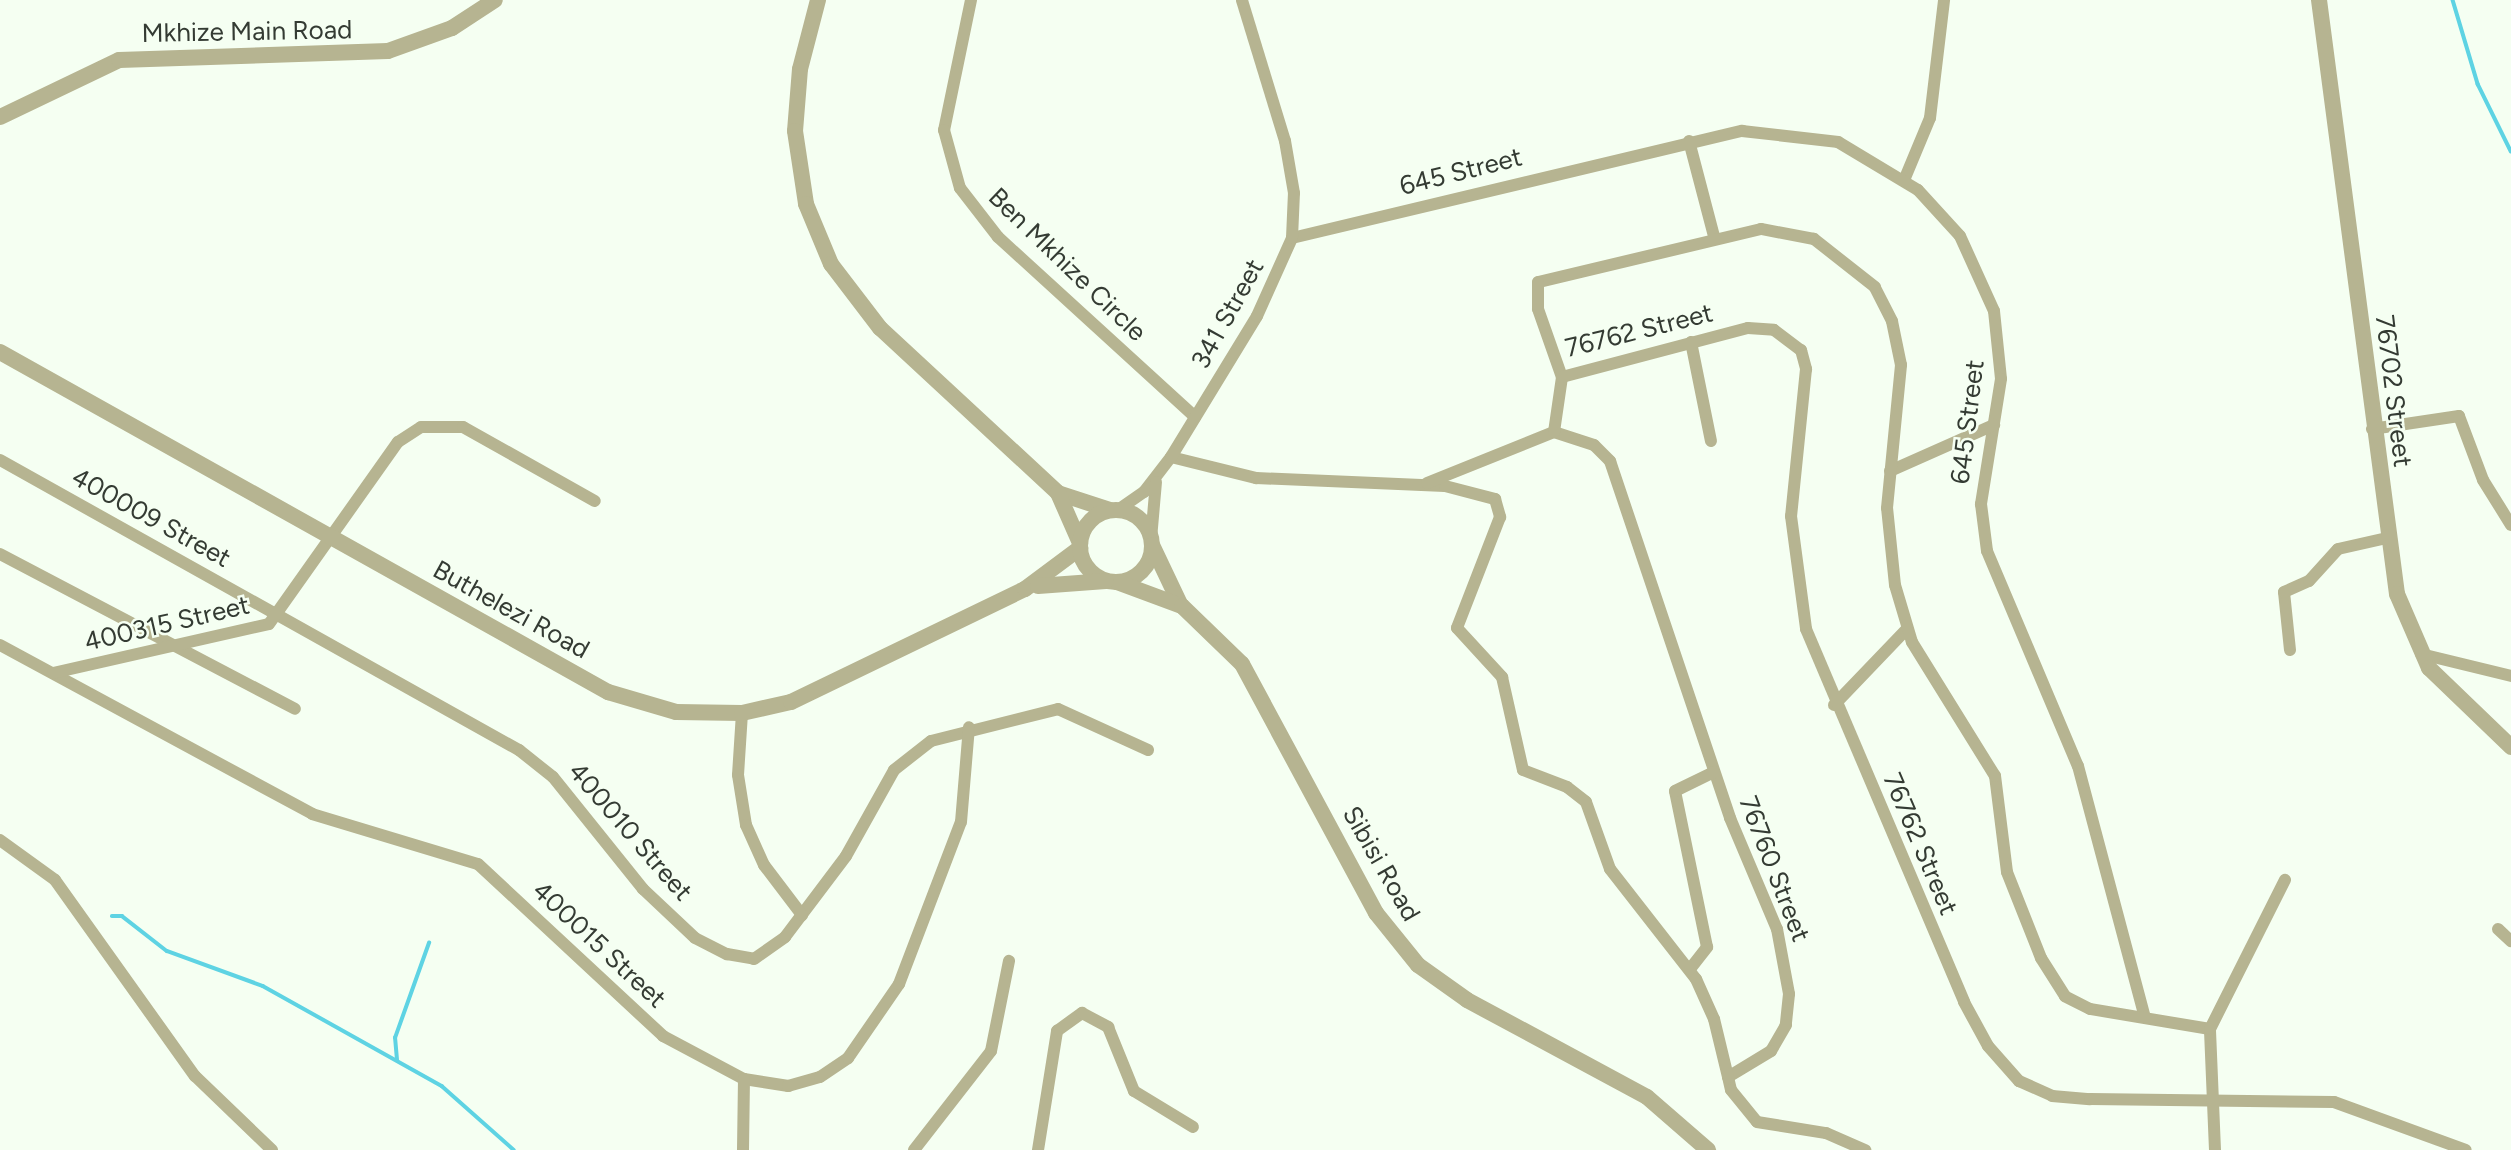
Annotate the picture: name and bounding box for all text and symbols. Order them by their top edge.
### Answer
street label: Mkhize Main Road [141,15,353,49]
street label: 645 Street [1397,142,1525,202]
street label: Ben Mkhize Circle [982,182,1152,348]
street label: 341 Street [1185,254,1271,374]
street label: 76762 Street [1562,298,1716,364]
street label: 76702 Street [2368,313,2418,469]
street label: 645 Street [1945,358,1991,486]
street label: 400009 Street [66,462,236,574]
street label: Buthelezi Road [427,554,595,666]
street label: 400315 Street [81,590,253,658]
street label: 400010 Street [562,757,698,907]
street label: 76762 Street [1876,768,1964,920]
street label: 76760 Street [1732,792,1816,946]
street label: Sibisi Road [1336,801,1426,927]
street label: 400015 Street [526,875,672,1015]

